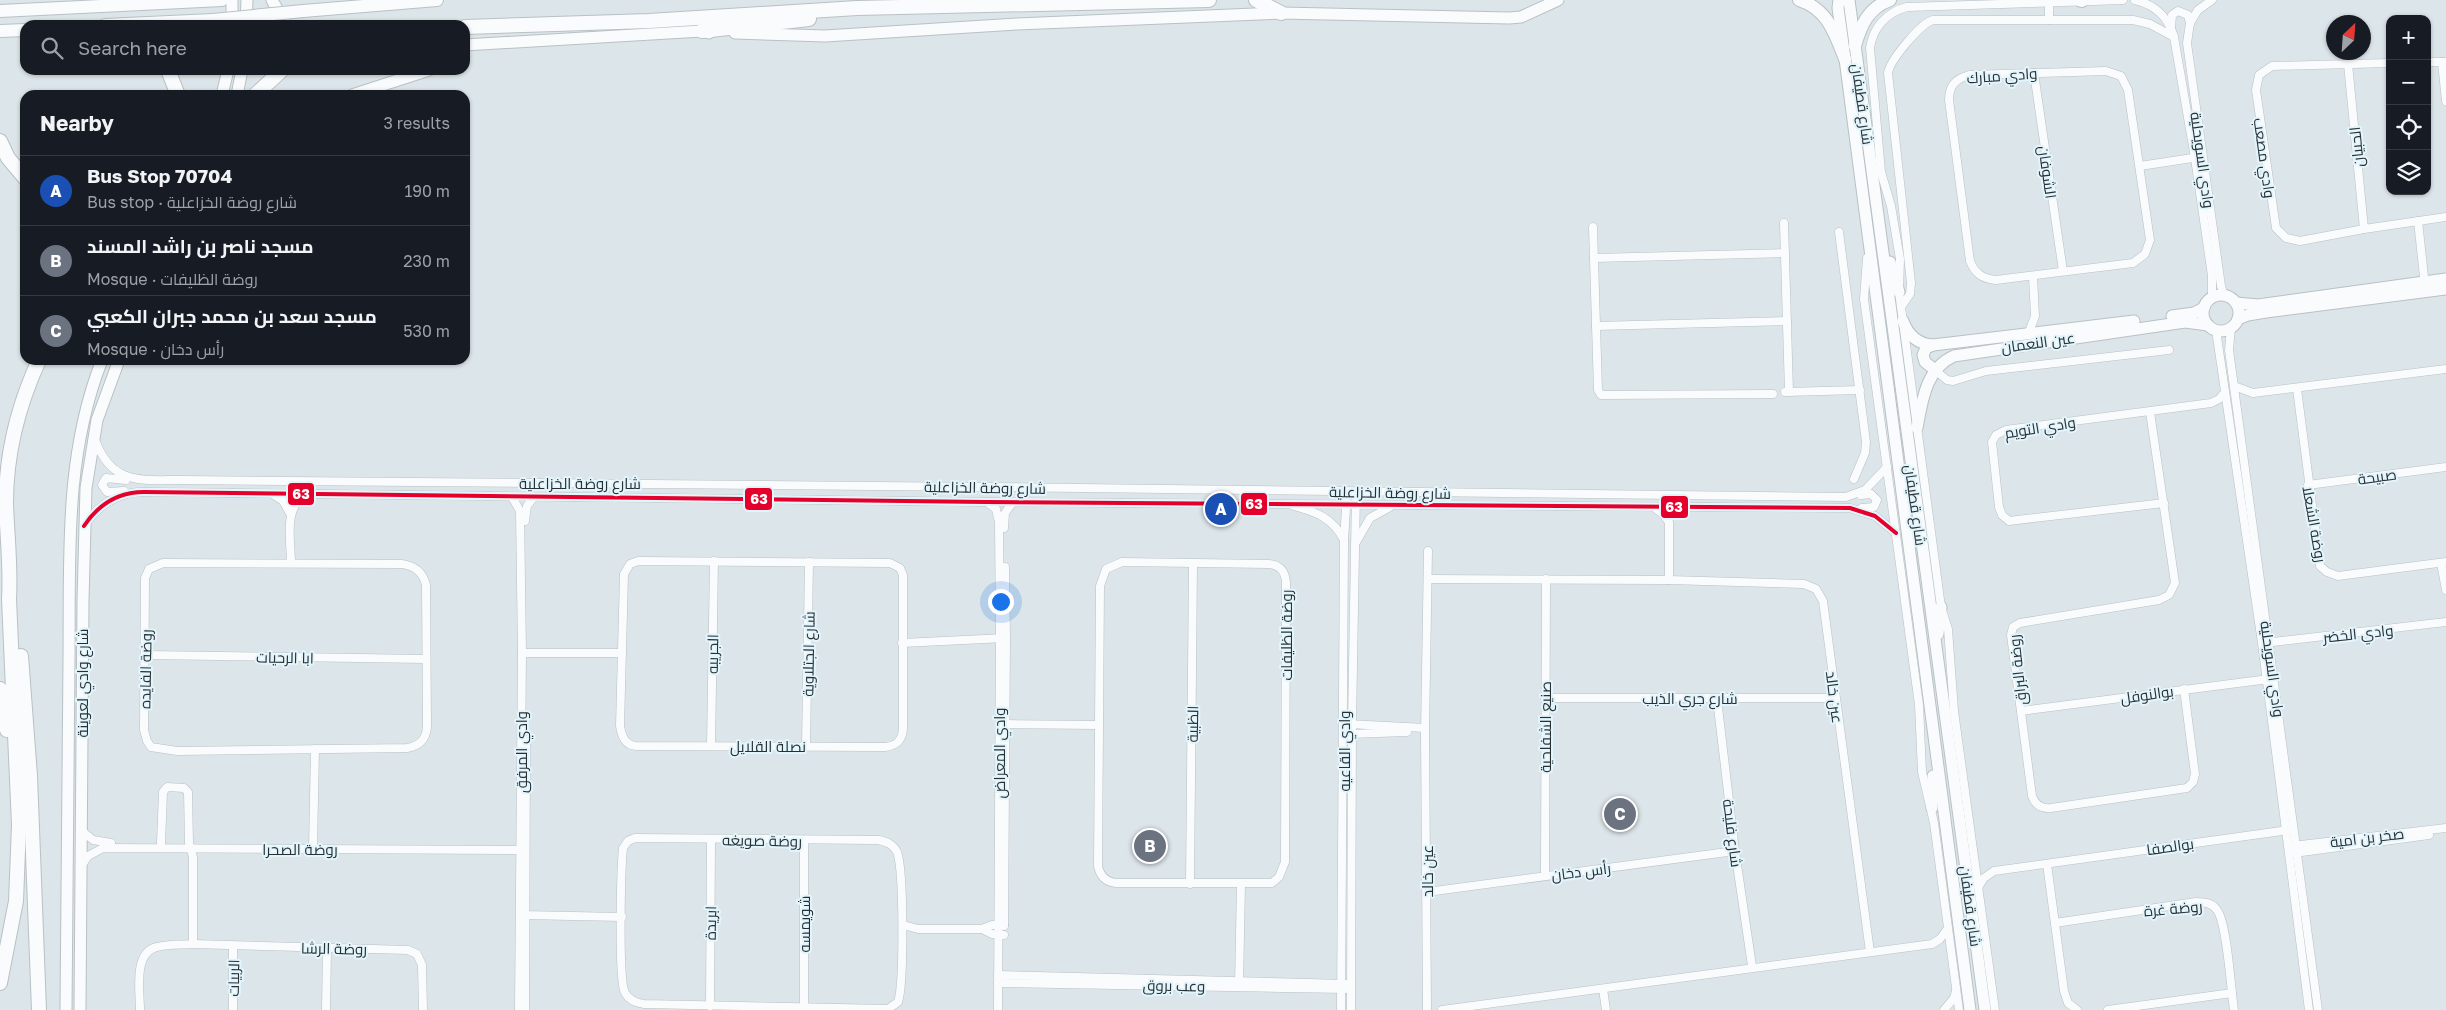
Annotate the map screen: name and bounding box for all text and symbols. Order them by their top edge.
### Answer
north arrow [2326,15,2371,60]
map controls [2386,15,2431,195]
button: + [2386,15,2431,60]
search box [20,20,470,75]
icon: search [38,34,66,62]
text: Search here [78,36,187,59]
button: − [2386,60,2431,105]
street label: شارع قطيفان [1845,62,1878,146]
street label: وادي مبارك [1966,64,2038,90]
button: locate [2386,105,2431,150]
text: Nearby [40,110,114,136]
street label: وادي السويحلية [2183,111,2219,210]
text: 3 results [383,113,450,133]
street label: وادي مصعب [2246,117,2280,200]
street label: الحبيان [2345,126,2369,168]
street label: الشوفان [2033,144,2061,200]
button: layers [2386,150,2431,195]
text: Bus Stop 70704 [87,164,232,187]
text: A [50,181,62,201]
text: 190 m [404,181,450,201]
text: Bus stop · شارع روضة الخزاعلية [87,192,297,212]
text: مسجد ناصر بن راشد المسند [87,234,314,257]
text: B [50,251,62,271]
text: 230 m [403,251,450,271]
text: Mosque · روضة الظليفات [87,269,258,289]
text: مسجد سعد بن محمد جبران الكعبي [87,304,377,327]
text: C [50,321,62,341]
text: 530 m [403,321,450,341]
street label: عين النعمان [2000,328,2076,358]
text: Mosque · رأس دخان [87,339,224,359]
street label: وادي التويم [2003,412,2077,445]
street label: شارع قطيفان [1898,463,1931,547]
street label: صبيحة [2357,464,2397,488]
street label: شارع روضة الخزاعلية [519,474,641,495]
street label: شارع روضة الخزاعلية [924,477,1046,500]
line badge: 63 [287,482,315,506]
street label: شارع روضة الخزاعلية [1329,482,1451,505]
street label: روضة الشعلا [2298,484,2331,564]
text: 63 [292,485,310,502]
line badge: 63 [744,487,773,511]
text: 63 [750,490,768,507]
pin: A [1205,490,1237,528]
line badge: 63 [1240,492,1268,516]
text: 63 [1245,495,1263,512]
line badge: 63 [1660,495,1689,519]
text: 63 [1665,498,1683,515]
your location [988,589,1014,615]
street label: روضة الظليفات [1277,589,1296,681]
street label: شارع الجتلاوية [798,611,821,697]
street label: وادي السويحلية [2253,620,2289,719]
street label: وادي الخضر [2321,620,2394,650]
street label: شارع وادي لعوينة [73,629,95,737]
street label: روضة الفايده [135,629,156,709]
street label: الجريبه [703,634,722,674]
street label: روضة البراق [2004,634,2032,706]
street label: ابا الرحيات [256,647,314,668]
street label: عين خالد [1821,670,1847,724]
street label: صنيع الشفلحية [1536,681,1557,773]
street label: بوالنوفل [2119,681,2175,709]
street label: شارع جري الذيب [1642,689,1738,711]
street label: الظبية [1183,705,1201,743]
street label: وادي المعراض [990,708,1012,798]
street label: وادي المرفق [512,711,534,793]
street label: وادي القاعيه [1335,711,1357,791]
street label: نصلة القلايل [730,737,806,757]
pin: C [1604,795,1636,833]
street label: شارع فليحة [1717,798,1746,869]
street label: صخر بن امية [2329,824,2405,852]
pin: B [1134,827,1166,865]
street label: روضة صويغه [722,830,802,851]
street label: بوالصفا [2145,834,2195,859]
street label: روضة الصحرا [262,840,338,859]
street label: عين خالد [1418,845,1438,897]
street label: رأس دخان [1550,858,1612,886]
street label: شارع قطيفان [1953,864,1986,948]
street label: شويمسه [795,896,814,952]
street label: روضة غرة [2143,896,2203,921]
street label: ابريدة [701,906,720,940]
street label: روضة الرشا [301,938,367,959]
street label: الربيات [224,959,243,997]
street label: وعب بروق [1142,975,1205,997]

